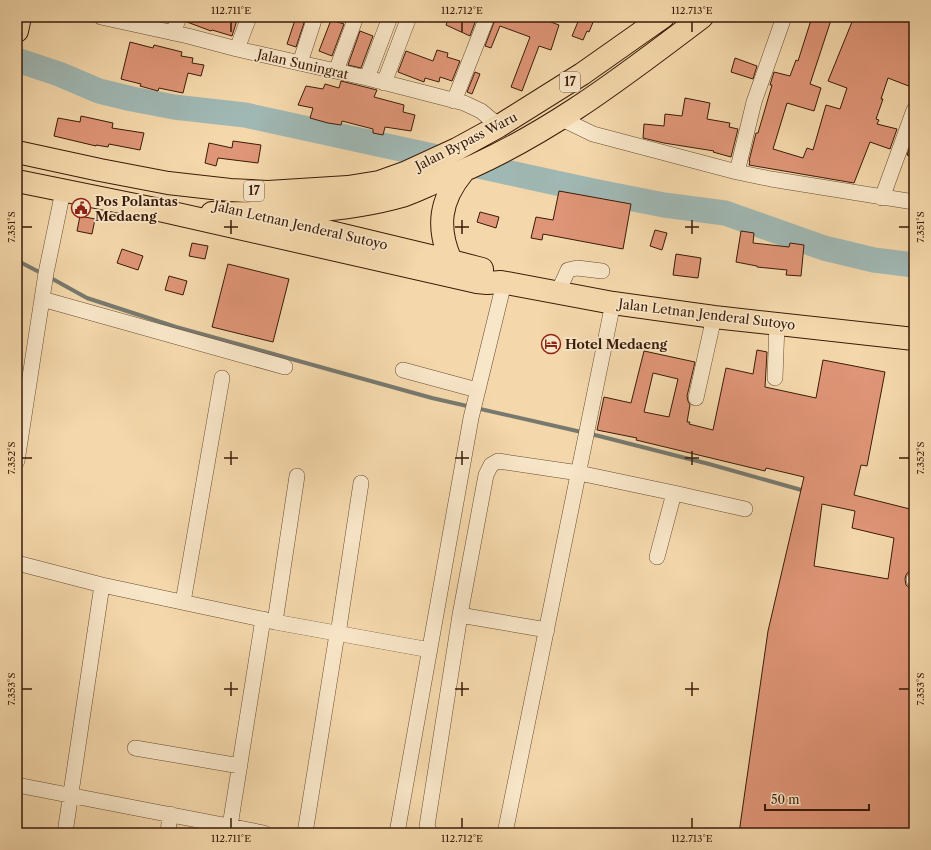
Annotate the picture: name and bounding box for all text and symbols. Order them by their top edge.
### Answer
text: 112.711°E [211,4,251,17]
text: 112.712°E [441,4,483,17]
text: 112.713°E [671,4,713,17]
street label: Jalan Suningrat [254,45,351,82]
road number: 17 [560,72,580,92]
street label: Jalan Bypass Waru [411,108,520,175]
road number: 17 [244,181,264,201]
place label: Pos Polantas Medaeng [95,193,178,224]
public building icon: Pos Polantas Medaeng [70,197,92,219]
street label: Jalan Letnan Jenderal Sutoyo [210,197,390,253]
text: 7.351°S [5,211,18,243]
text: 7.351°S [914,211,927,243]
street label: Jalan Letnan Jenderal Sutoyo [616,295,796,333]
hotel icon: Hotel Medaeng [540,333,562,355]
place label: Hotel Medaeng [565,336,668,352]
text: 7.352°S [5,441,18,475]
text: 7.352°S [914,441,927,475]
text: 7.353°S [5,673,18,705]
text: 7.353°S [914,673,927,705]
scale bar [765,786,869,812]
text: 50 m [771,792,800,807]
text: 112.711°E [211,832,251,845]
text: 112.712°E [441,832,483,845]
text: 112.713°E [671,832,713,845]

